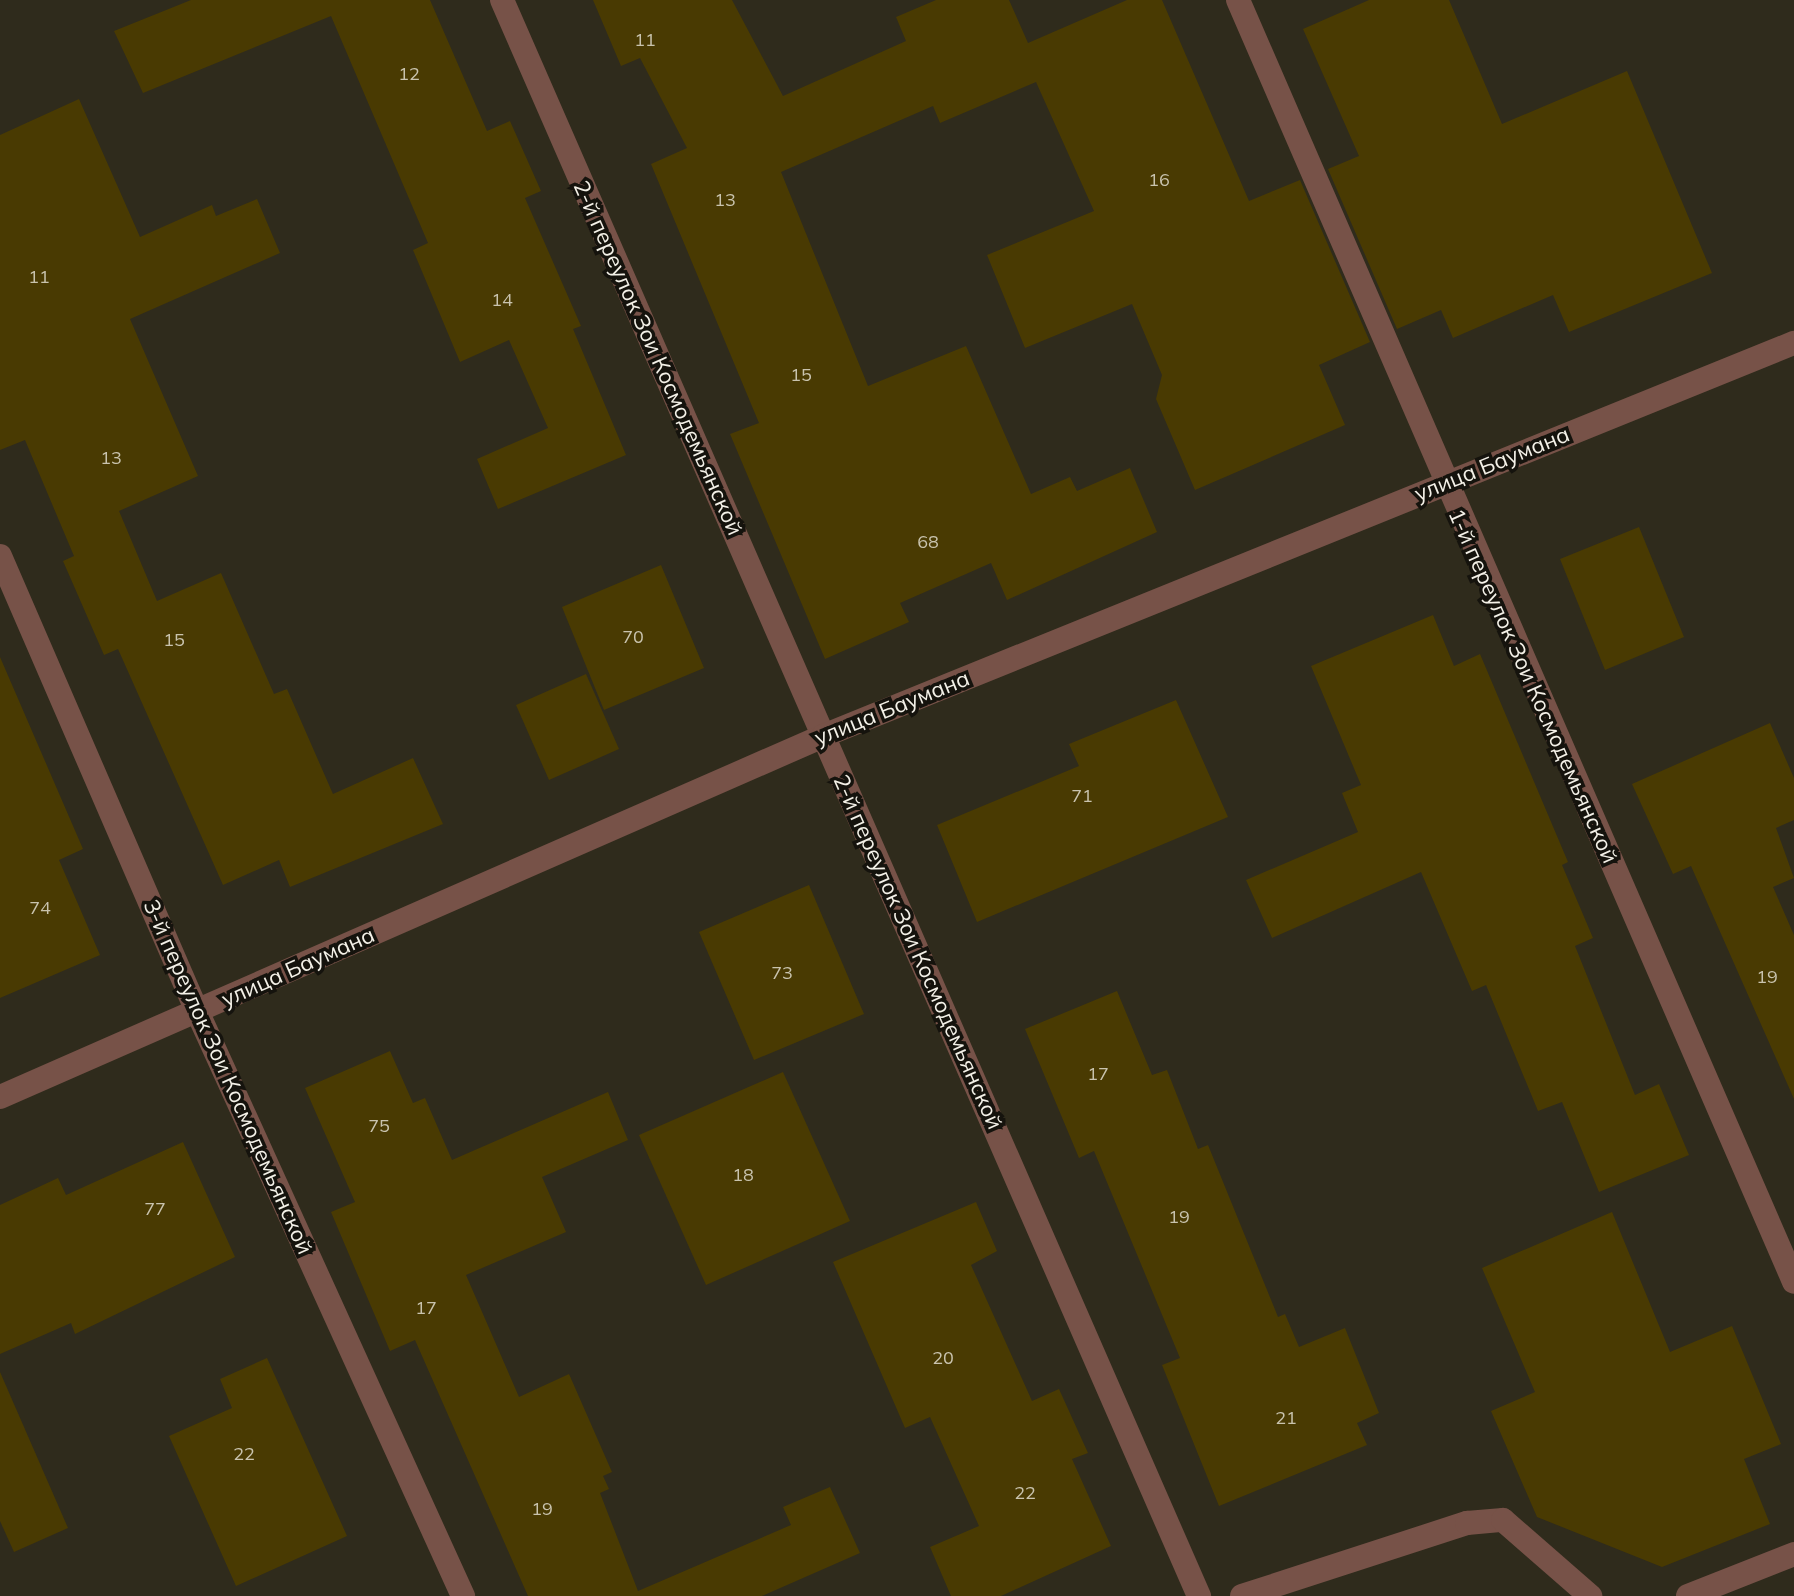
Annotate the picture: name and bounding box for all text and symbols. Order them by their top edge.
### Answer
house number: 11 [634,29,656,51]
house number: 12 [398,63,420,85]
house number: 16 [1148,169,1170,191]
street label: 2-й переулок Зои Космодемьянской [568,177,748,539]
house number: 13 [714,189,736,211]
house number: 11 [28,266,50,288]
house number: 14 [491,289,513,311]
house number: 15 [790,364,812,386]
street label: улица Баумана [1411,421,1573,507]
house number: 13 [100,447,122,469]
street label: 1-й переулок Зои Космодемьянской [1443,505,1623,867]
house number: 68 [917,531,939,553]
house number: 70 [622,626,644,648]
house number: 15 [163,629,185,651]
street label: улица Баумана [811,665,973,751]
street label: 2-й переулок Зои Космодемьянской [828,771,1008,1133]
house number: 71 [1071,785,1093,807]
street label: 3-й переулок Зои Космодемьянской [138,896,318,1258]
house number: 74 [29,897,51,919]
street label: улица Баумана [217,921,379,1013]
house number: 73 [771,962,793,984]
house number: 19 [1756,966,1778,988]
house number: 17 [1087,1063,1109,1085]
house number: 75 [368,1115,390,1137]
house number: 18 [732,1164,754,1186]
house number: 77 [144,1198,166,1220]
house number: 19 [1168,1206,1190,1228]
house number: 17 [415,1297,437,1319]
house number: 20 [932,1347,954,1369]
house number: 21 [1275,1407,1297,1429]
house number: 22 [233,1443,255,1465]
house number: 22 [1014,1482,1036,1504]
house number: 19 [531,1498,553,1520]

